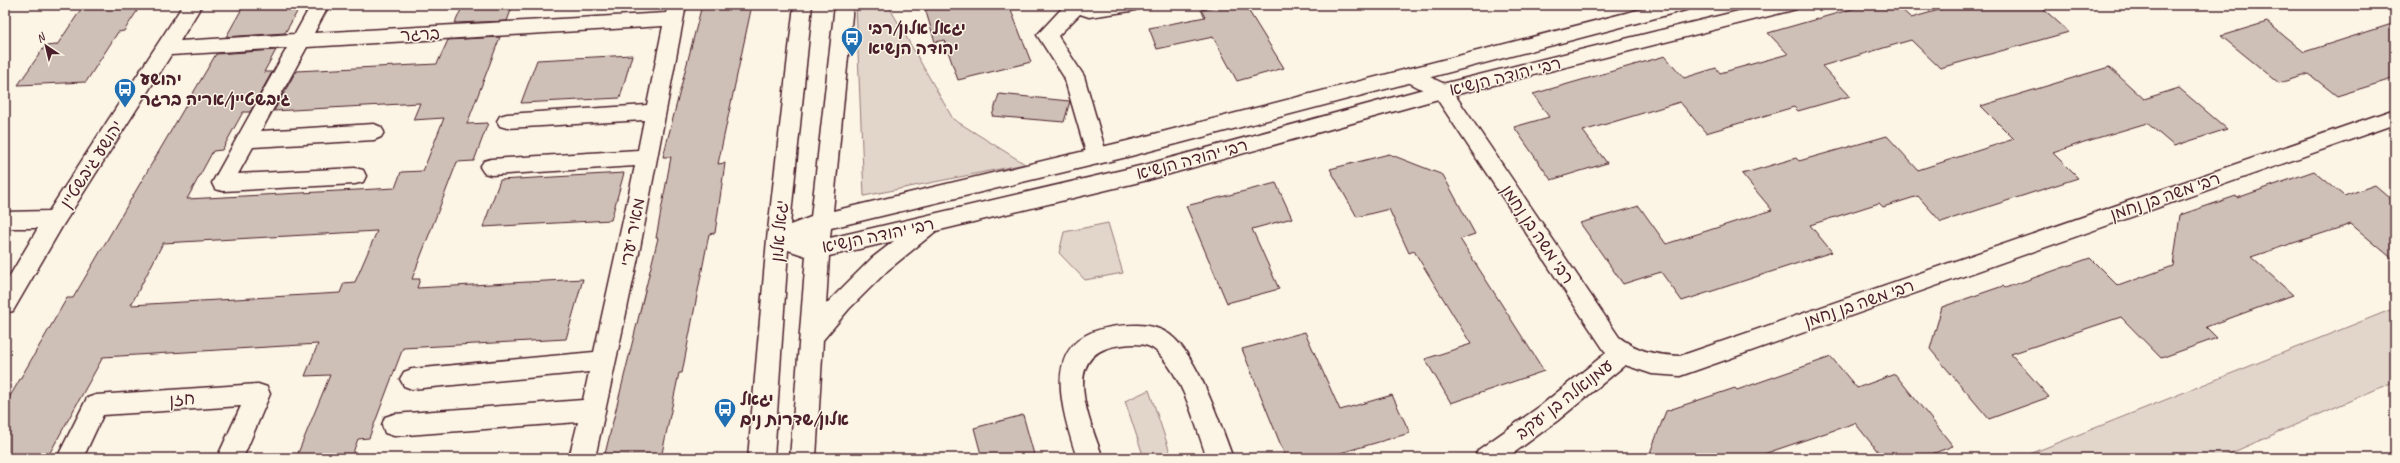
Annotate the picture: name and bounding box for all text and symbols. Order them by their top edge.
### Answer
place label: יגאל אלון/רבי יהודה הנשיא [868,18,966,59]
street label: ברגר [400,23,440,46]
bus stop icon: יגאל אלון/רבי יהודה הנשיא [839,25,865,58]
north arrow [26,26,66,66]
text: N [33,29,49,45]
street label: רבי יהודה הנשיא [1447,52,1563,101]
place label: יהושע גיבשטיין/אריה ברגר [140,69,290,110]
bus stop icon: יהושע גיבשטיין/אריה ברגר [112,76,138,109]
street label: יהושע גיבשטיין [55,117,127,212]
street label: רבי יהודה הנשיא [1134,135,1250,184]
street label: רבי משה בן נחמן [2107,168,2223,225]
street label: רבי משה בן נחמן [1497,181,1578,288]
street label: מאיר יערי [616,196,649,268]
street label: יגאל אלון [766,199,793,263]
street label: רבי יהודה הנשיא [820,213,936,258]
street label: רבי משה בן נחמן [1801,275,1917,332]
street label: עמנואלה בן יעקב [1512,355,1617,444]
street label: חזן [168,388,196,411]
place label: יגאל אלון/שדרות נים [740,389,849,430]
bus stop icon: יגאל אלון/שדרות נים [712,396,738,429]

